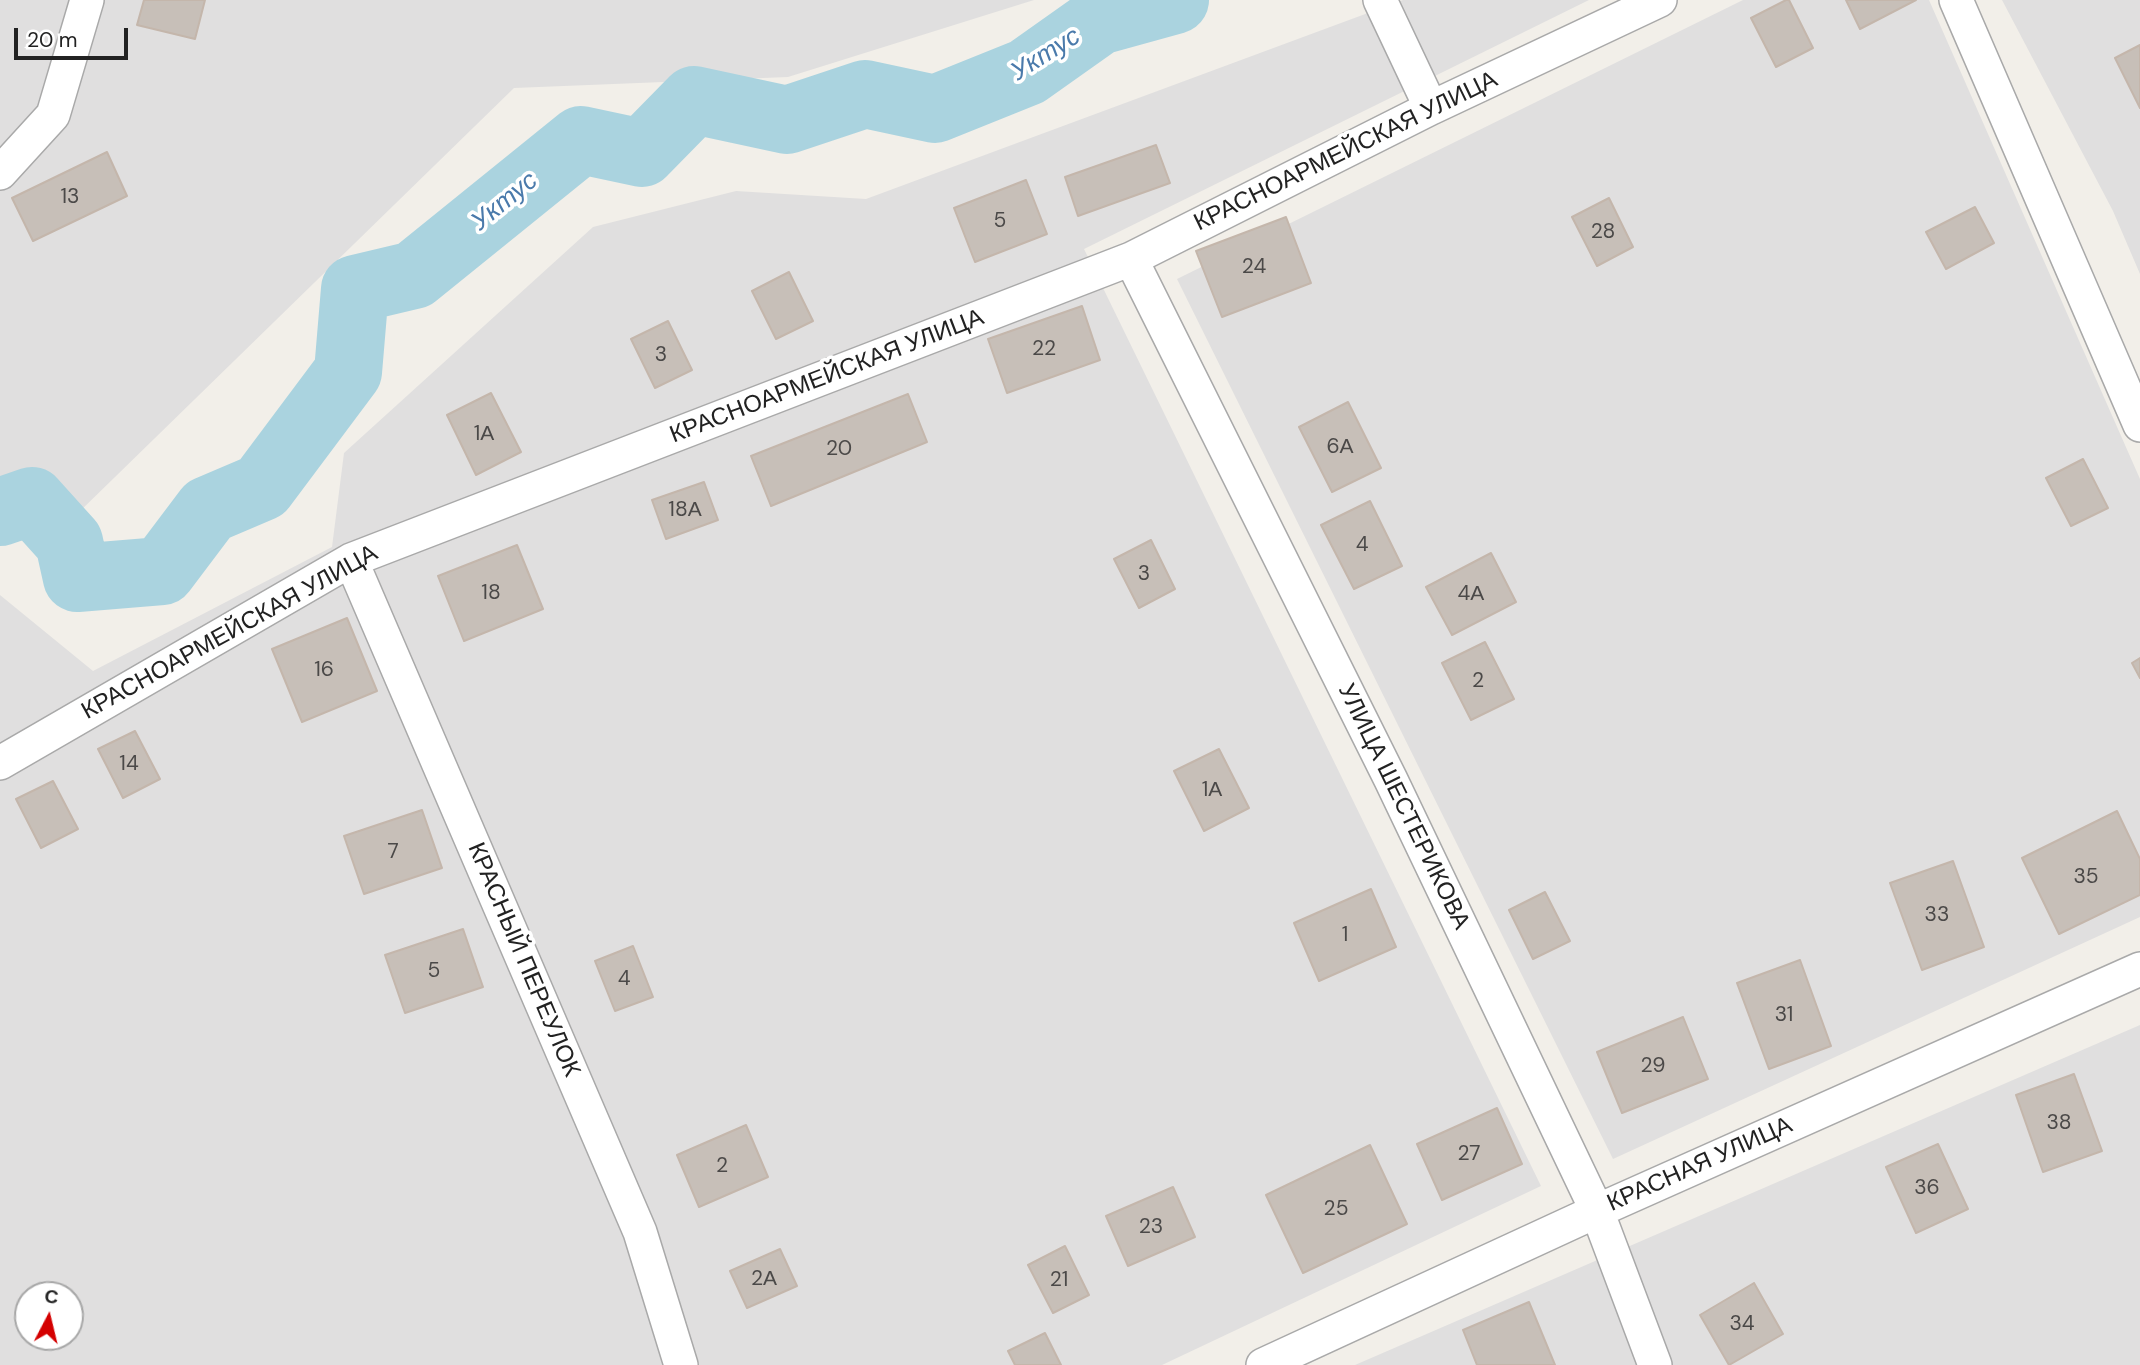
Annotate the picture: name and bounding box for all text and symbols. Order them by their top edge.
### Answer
scale bar [18,14,131,58]
water label: Уктус [1006,22,1086,88]
text: 20 m [27,26,78,54]
street label: КРАСНОАРМЕЙСКАЯ УЛИЦА [1190,66,1502,238]
water label: Уктус [466,166,544,238]
house number: 13 [61,184,79,210]
house number: 5 [994,208,1006,234]
house number: 28 [1591,219,1615,245]
house number: 24 [1242,254,1266,280]
street label: КРАСНОАРМЕЙСКАЯ УЛИЦА [666,304,988,450]
house number: 22 [1032,336,1056,362]
house number: 3 [655,342,667,368]
house number: 1А [474,421,494,447]
house number: 6А [1326,434,1354,460]
house number: 20 [826,436,852,462]
house number: 18А [668,497,702,523]
house number: 4 [1356,532,1368,558]
street label: КРАСНОАРМЕЙСКАЯ УЛИЦА [77,539,383,727]
house number: 3 [1138,561,1150,587]
house number: 18 [481,580,501,606]
house number: 4А [1458,581,1484,607]
house number: 16 [314,657,334,683]
house number: 2 [1472,668,1484,694]
street label: УЛИЦА ШЕСТЕРИКОВА [1331,680,1475,934]
house number: 14 [119,751,139,777]
house number: 1А [1202,777,1222,803]
house number: 7 [387,839,399,865]
street label: КРАСНЫЙ ПЕРЕУЛОК [461,839,585,1081]
house number: 35 [2073,864,2099,890]
house number: 33 [1925,902,1949,928]
house number: 1 [1342,922,1348,948]
house number: 5 [428,958,440,984]
house number: 4 [618,966,630,992]
house number: 31 [1775,1002,1793,1028]
house number: 29 [1640,1053,1666,1079]
house number: 38 [2046,1110,2072,1136]
street label: КРАСНАЯ УЛИЦА [1603,1111,1797,1219]
house number: 27 [1458,1141,1480,1167]
house number: 2 [716,1153,728,1179]
house number: 36 [1914,1175,1940,1201]
house number: 25 [1324,1196,1348,1222]
house number: 23 [1139,1214,1163,1240]
house number: 2А [751,1266,777,1292]
house number: 21 [1050,1267,1068,1293]
north arrow [14,1281,84,1351]
text: С [43,1283,60,1310]
house number: 34 [1729,1311,1755,1337]

